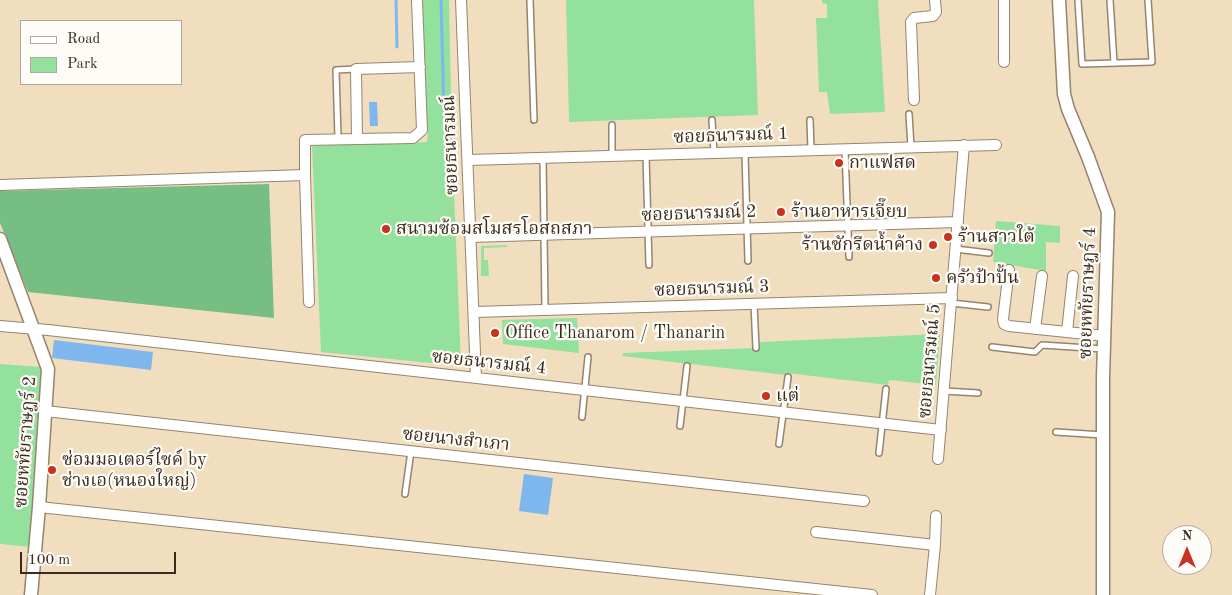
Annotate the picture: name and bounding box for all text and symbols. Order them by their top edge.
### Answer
legend [20,20,182,85]
text: Road [67,32,100,47]
text: Park [67,57,98,72]
street label: ซอยธนารมณ์ [438,95,464,195]
street label: ซอยธนารมณ์ 1 [673,123,789,149]
place label: กาแฟสด [849,152,916,174]
marker: กาแฟสด [833,157,845,169]
street label: ซอยธนารมณ์ 2 [641,201,757,227]
place label: ร้านอาหารเจี๊ยบ [791,201,908,223]
marker: ร้านอาหารเจี๊ยบ [775,206,787,218]
place label: สนามซ้อมสโมสรโอสถสภา [396,218,592,240]
marker: สนามซ้อมสโมสรโอสถสภา [380,223,392,235]
place label: ร้านสาวใต้ [958,226,1035,248]
street label: ซอยหทัยราษฎร์ 4 [1075,227,1101,359]
marker: ร้านสาวใต้ [942,231,954,243]
place label: ร้านซักรีดน้ำค้าง [802,234,923,256]
marker: ร้านซักรีดน้ำค้าง [927,239,939,251]
place label: ครัวป้าปั้น [946,267,1019,289]
marker: ครัวป้าปั้น [930,272,942,284]
street label: ซอยธนารมณ์ 3 [654,276,770,302]
street label: ซอยธนารมณ์ 5 [914,303,946,419]
place label: Office Thanarom / Thanarin [505,322,725,344]
marker: Office Thanarom / Thanarin [489,327,501,339]
street label: ซอยธนารมณ์ 4 [431,346,547,380]
street label: ซอยหทัยราษฎร์ 2 [11,375,41,509]
place label: แต่ [776,385,799,407]
marker: แต่ [760,390,772,402]
street label: ซอยนางสำเภา [401,424,511,456]
place label: ซ่อมมอเตอร์ไซค์ by ช่างเอ(หนองใหญ่) [62,449,207,492]
marker: ซ่อมมอเตอร์ไซค์ by ช่างเอ(หนองใหญ่) [46,464,58,476]
north arrow [1162,525,1212,575]
text: N [1182,529,1192,543]
scale bar [22,542,179,574]
text: 100 m [28,553,70,568]

